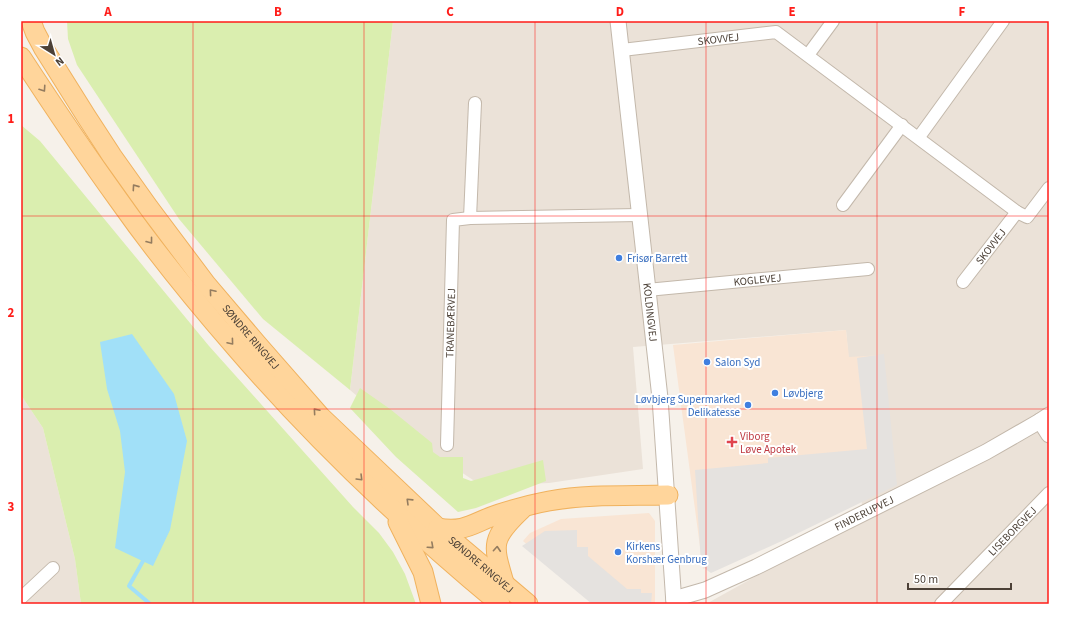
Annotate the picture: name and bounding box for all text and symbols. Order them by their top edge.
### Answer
text: A [103,3,112,21]
text: B [274,3,282,21]
text: C [446,3,454,21]
text: D [616,3,624,21]
text: E [788,3,796,21]
text: F [959,3,966,21]
street label: SKOVVEJ [697,29,740,49]
north arrow [34,34,74,74]
text: N [52,53,67,70]
one-way arrow [38,85,45,92]
text: 1 [8,110,15,128]
one-way arrow [133,185,140,192]
street label: SKOVVEJ [972,225,1009,267]
one-way arrow [145,237,152,244]
place label: Frisør Barrett [627,251,688,266]
marker: Frisør Barrett [614,253,624,263]
street label: KOGLEVEJ [733,270,782,289]
street label: KOLDINGVEJ [640,282,661,342]
street label: TRANEBÆRVEJ [442,288,459,358]
one-way arrow [210,289,217,296]
street label: SØNDRE RINGVEJ [219,301,283,372]
text: 2 [8,304,15,322]
one-way arrow [227,338,234,345]
place label: Salon Syd [715,355,760,370]
marker: Salon Syd [702,357,712,367]
place label: Løvbjerg [783,386,823,401]
marker: Løvbjerg [770,388,780,398]
place label: Løvbjerg Supermarked Delikatesse [635,392,741,420]
marker: Løvbjerg Supermarked Delikatesse [743,400,753,410]
one-way arrow [313,408,320,416]
place label: Viborg Løve Apotek [740,429,797,457]
marker: Viborg Løve Apotek [727,437,737,447]
one-way arrow [355,474,363,481]
street label: FINDERUPVEJ [832,492,896,534]
text: 3 [8,498,15,516]
one-way arrow [407,499,414,506]
street label: LISEBORGVEJ [985,503,1040,559]
street label: SØNDRE RINGVEJ [445,532,517,596]
place label: Kirkens Korshær Genbrug [626,539,707,567]
one-way arrow [426,541,434,548]
one-way arrow [492,546,501,552]
marker: Kirkens Korshær Genbrug [613,547,623,557]
scale bar [908,565,1011,591]
text: 50 m [914,571,938,588]

